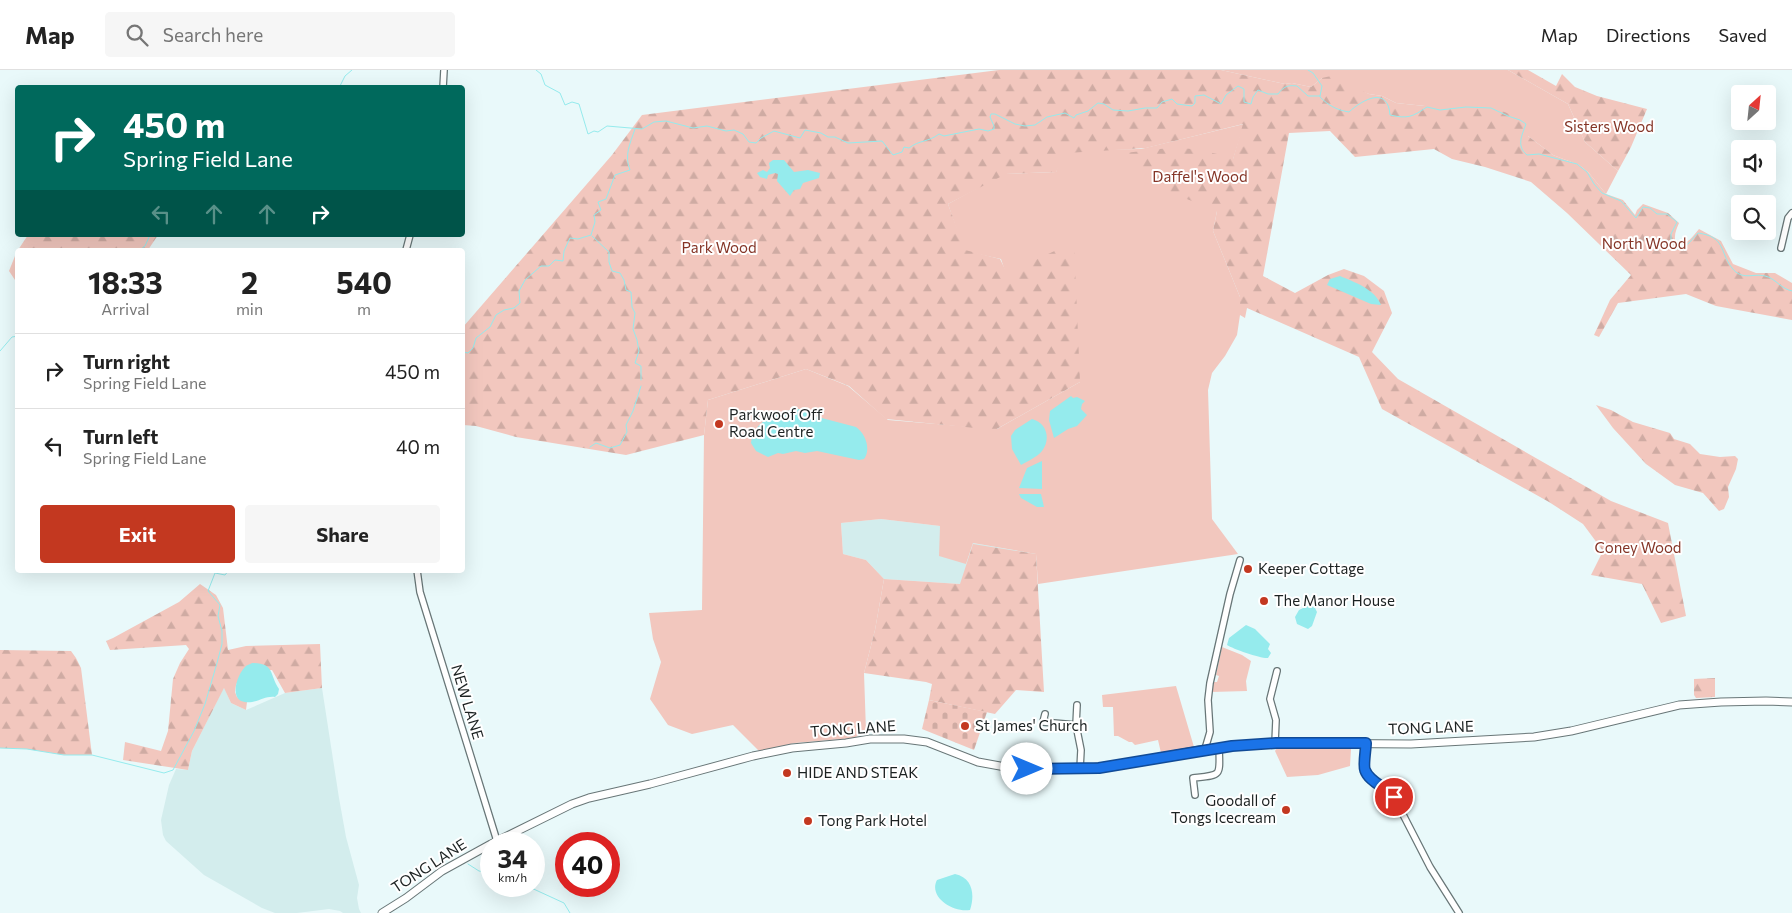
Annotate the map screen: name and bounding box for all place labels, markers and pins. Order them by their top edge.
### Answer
place label: Parkwoof Off Road Centre [729,405,823,440]
marker: Parkwoof Off Road Centre [713,418,725,430]
place label: Keeper Cottage [1258,559,1364,577]
marker: Keeper Cottage [1242,563,1254,575]
place label: The Manor House [1274,591,1395,609]
marker: The Manor House [1258,595,1270,607]
place label: St James' Church [975,716,1088,734]
marker: St James' Church [959,720,971,732]
place label: HIDE AND STEAK [797,763,918,781]
marker: HIDE AND STEAK [781,767,793,779]
pin [1373,776,1415,818]
place label: Goodall of Tongs Icecream [1171,791,1276,826]
marker: Goodall of Tongs Icecream [1280,804,1292,816]
place label: Tong Park Hotel [818,811,927,829]
marker: Tong Park Hotel [802,815,814,827]

